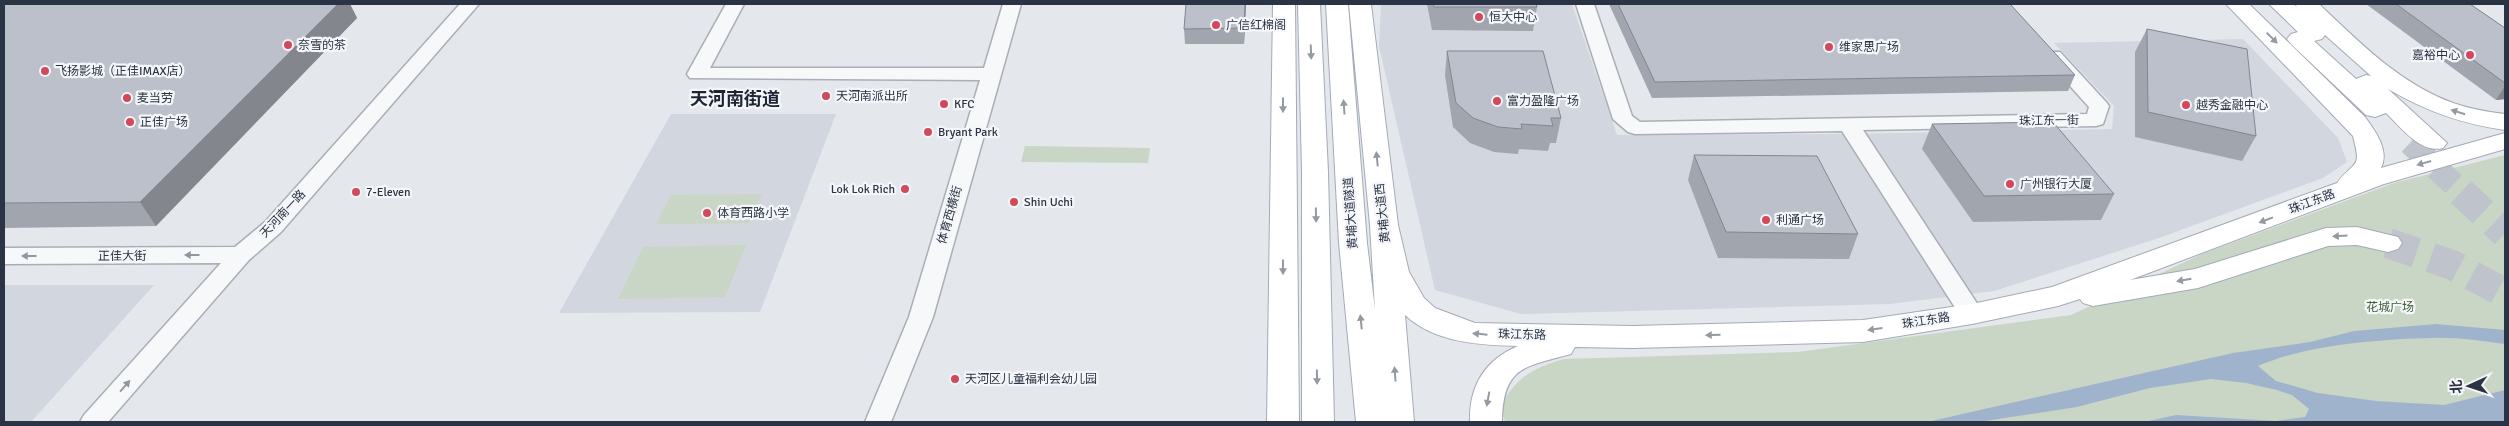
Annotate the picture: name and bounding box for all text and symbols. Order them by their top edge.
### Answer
place label: 恒大中心 [1489,10,1537,25]
marker: 恒大中心 [1473,11,1485,23]
place label: 广信红棉阁 [1226,18,1286,33]
marker: 广信红棉阁 [1210,19,1222,31]
one-way arrow [2266,32,2278,44]
place label: 奈雪的茶 [298,38,346,53]
marker: 奈雪的茶 [282,39,294,51]
place label: 维家思广场 [1839,40,1899,55]
marker: 维家思广场 [1823,41,1835,53]
one-way arrow [1307,45,1315,61]
place label: 嘉裕中心 [2412,48,2460,63]
marker: 嘉裕中心 [2464,49,2476,61]
place label: 飞扬影城（正佳IMAX店） [55,64,191,79]
marker: 飞扬影城（正佳IMAX店） [39,65,51,77]
district label: 天河南街道 [690,88,780,110]
place label: 天河南派出所 [836,89,908,104]
marker: 天河南派出所 [820,90,832,102]
place label: 麦当劳 [137,91,173,106]
marker: 麦当劳 [121,92,133,104]
place label: 富力盈隆广场 [1507,94,1579,109]
marker: 富力盈隆广场 [1491,95,1503,107]
place label: KFC [954,97,975,112]
one-way arrow [1279,97,1287,113]
marker: KFC [938,98,950,110]
place label: 越秀金融中心 [2196,98,2268,113]
one-way arrow [1340,99,1348,115]
marker: 越秀金融中心 [2180,99,2192,111]
one-way arrow [2450,108,2465,116]
street label: 珠江东一街 [2019,113,2079,129]
place label: 正佳广场 [140,115,188,130]
marker: 正佳广场 [124,116,136,128]
place label: Bryant Park [938,125,998,140]
marker: Bryant Park [922,126,934,138]
one-way arrow [1373,151,1381,167]
one-way arrow [2417,159,2432,167]
street label: 黄埔大道隧道 [1341,177,1361,249]
place label: 广州银行大厦 [2020,177,2092,192]
marker: 广州银行大厦 [2004,178,2016,190]
place label: Lok Lok Rich [831,182,895,197]
street label: 黄埔大道西 [1372,182,1394,244]
marker: Lok Lok Rich [899,183,911,195]
street label: 体育西横街 [935,184,965,246]
place label: 7-Eleven [366,185,411,200]
marker: 7-Eleven [350,186,362,198]
street label: 珠江东路 [2287,186,2337,218]
street label: 天河南一路 [257,187,309,241]
place label: Shin Uchi [1024,195,1073,210]
marker: Shin Uchi [1008,196,1020,208]
place label: 体育西路小学 [717,206,789,221]
marker: 体育西路小学 [701,207,713,219]
one-way arrow [1312,207,1320,223]
place label: 利通广场 [1776,213,1824,228]
marker: 利通广场 [1760,214,1772,226]
one-way arrow [2259,217,2274,224]
one-way arrow [2332,232,2348,240]
street label: 正佳大街 [98,249,146,264]
one-way arrow [184,251,200,259]
one-way arrow [21,252,37,260]
one-way arrow [1279,260,1287,276]
one-way arrow [2176,277,2192,285]
park label: 花城广场 [2366,300,2414,315]
street label: 珠江东路 [1901,310,1951,332]
one-way arrow [1357,313,1365,329]
one-way arrow [1867,325,1883,333]
street label: 珠江东路 [1498,327,1546,343]
one-way arrow [1471,330,1487,338]
one-way arrow [1705,331,1721,339]
north arrow [2444,361,2494,411]
one-way arrow [1391,365,1399,381]
one-way arrow [1313,370,1321,386]
place label: 天河区儿童福利会幼儿园 [965,372,1097,387]
marker: 天河区儿童福利会幼儿园 [949,373,961,385]
one-way arrow [120,379,131,392]
text: 北 [2448,379,2465,394]
one-way arrow [1483,391,1491,407]

